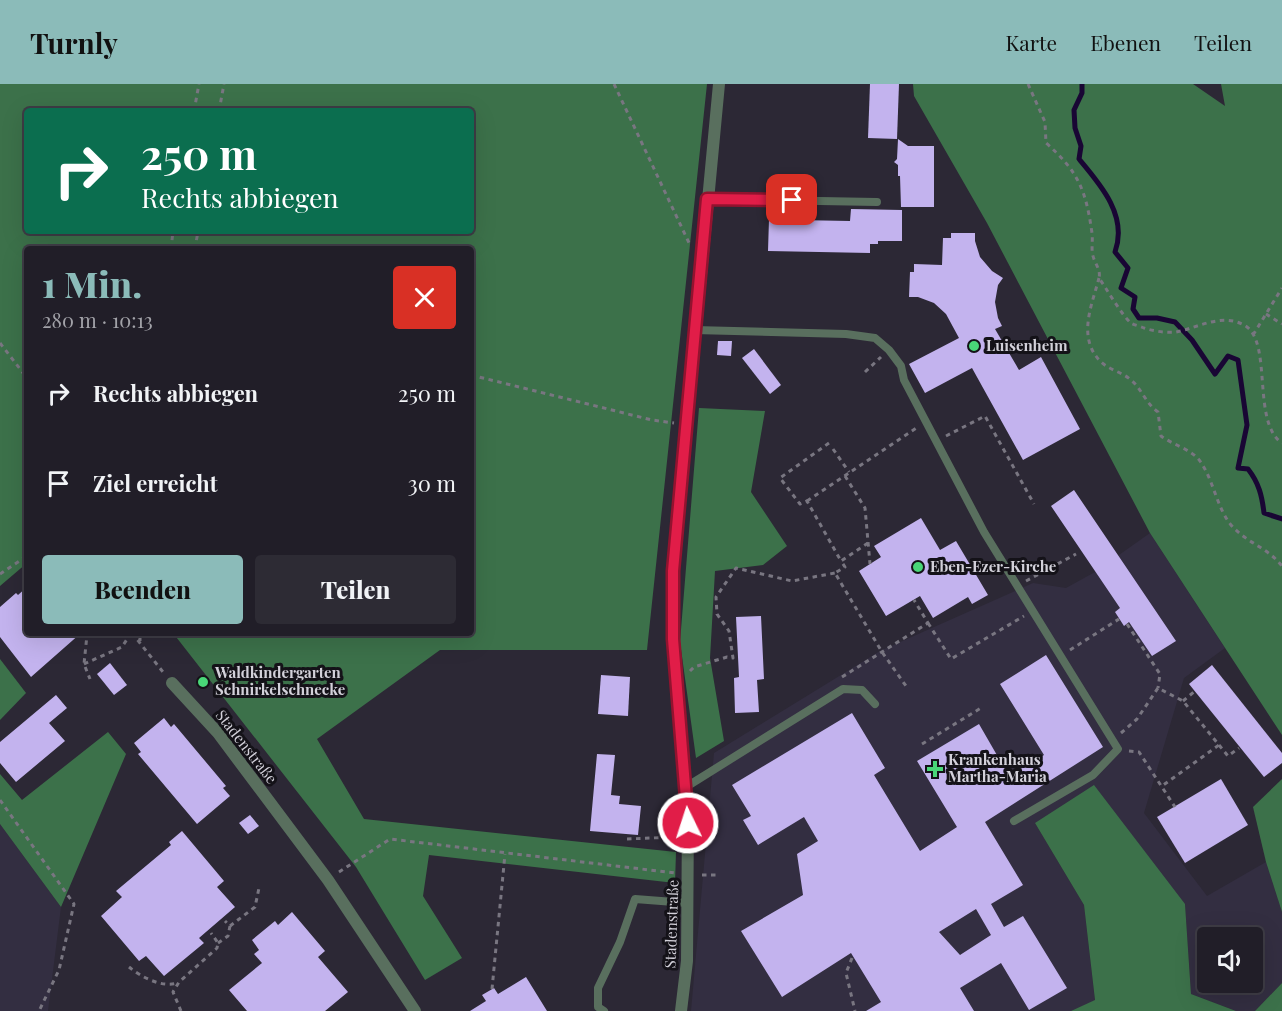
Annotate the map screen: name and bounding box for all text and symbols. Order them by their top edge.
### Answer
text: Turnly [30,24,118,61]
text: Karte [1006,28,1057,56]
text: Ebenen [1090,28,1161,56]
text: Teilen [1194,28,1252,56]
text: 250 m [141,125,257,181]
icon: right [42,132,120,210]
pin [766,174,817,225]
text: Rechts abbiegen [141,179,339,215]
icon: arrive [775,183,808,216]
text: 1 Min. [42,259,142,307]
button: close [393,266,456,329]
text: 280 m · 10:13 [42,306,153,333]
place label: Luisenheim [986,335,1068,355]
marker: Luisenheim [967,339,981,353]
icon: right [42,377,75,410]
text: Rechts abbiegen [93,378,258,408]
text: 250 m [398,378,456,408]
icon: arrive [42,467,75,500]
text: Ziel erreicht [93,468,217,498]
text: 30 m [408,468,456,498]
button: Beenden [42,555,243,624]
button: Teilen [255,555,456,624]
place label: Eben-Ezer-Kirche [930,556,1057,576]
marker: Eben-Ezer-Kirche [911,560,925,574]
place label: Waldkindergarten Schnirkelschnecke [214,662,346,699]
marker: Waldkindergarten Schnirkelschnecke [196,675,210,689]
street label: Stadenstraße [212,705,282,787]
place label: Krankenhaus Martha-Maria [948,749,1047,786]
marker: Krankenhaus Martha-Maria [926,760,944,778]
position arrow [656,791,720,855]
street label: Stadenstraße [659,879,683,969]
map controls [1197,927,1263,993]
button: sound [1197,927,1263,993]

